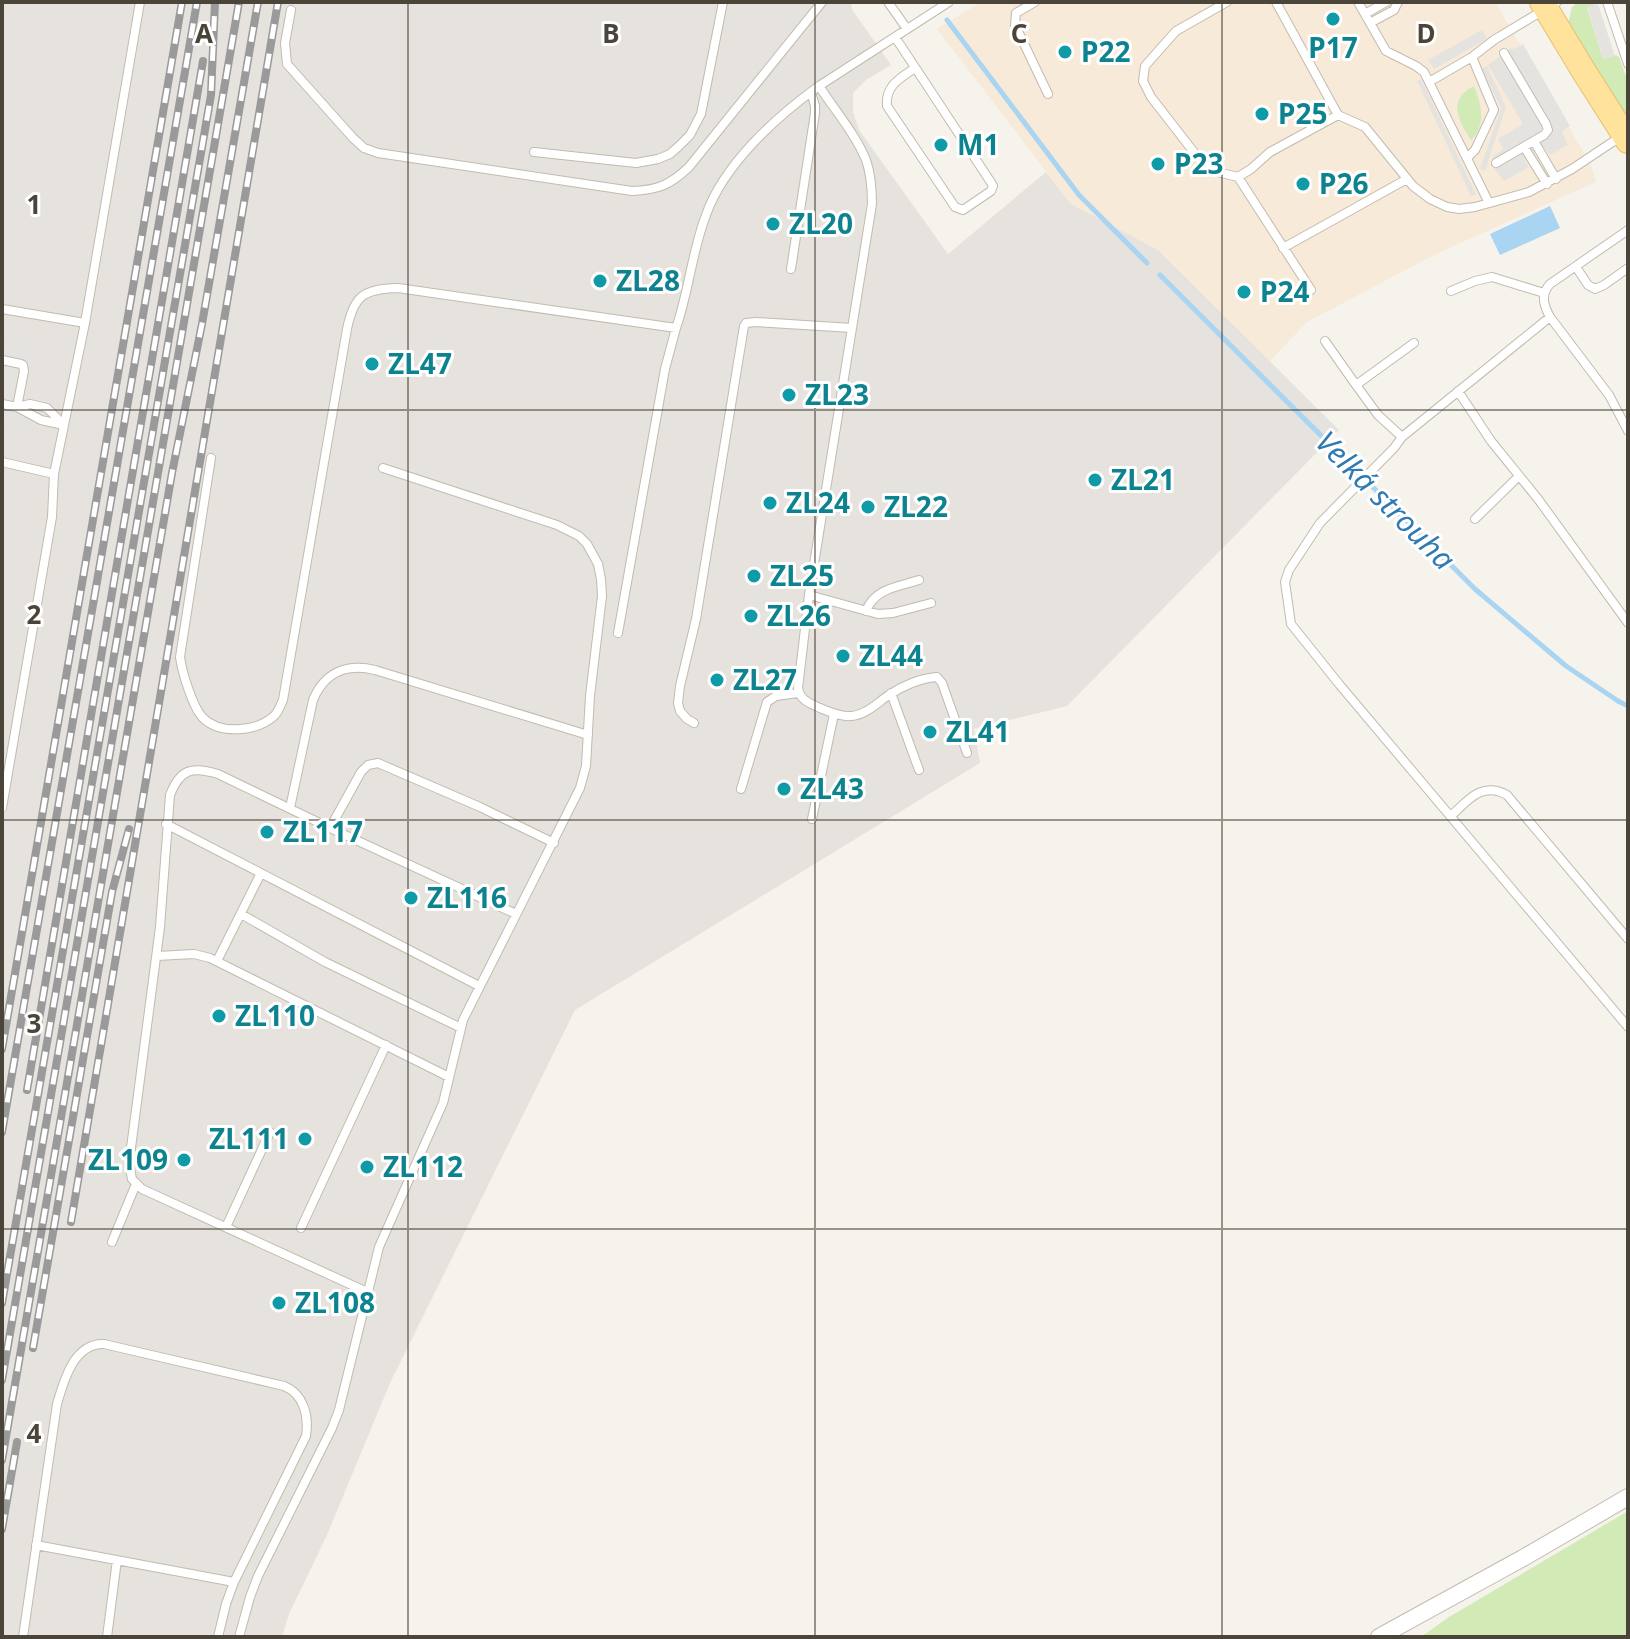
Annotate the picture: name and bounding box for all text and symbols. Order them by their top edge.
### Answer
marker: P17 [1324,10,1342,28]
text: A [195,15,213,51]
text: B [602,15,620,51]
text: C [1011,15,1027,51]
text: D [1416,15,1436,51]
place label: P17 [1308,28,1358,66]
place label: P22 [1081,32,1130,70]
marker: P22 [1056,43,1074,61]
place label: P25 [1278,94,1327,132]
marker: P25 [1253,105,1271,123]
place label: M1 [957,125,999,163]
marker: M1 [932,136,950,154]
place label: P23 [1174,144,1223,182]
marker: P23 [1149,155,1167,173]
place label: P26 [1319,164,1368,202]
marker: P26 [1294,175,1312,193]
text: 1 [27,186,41,222]
place label: ZL20 [789,204,853,242]
marker: ZL20 [764,215,782,233]
place label: ZL28 [616,261,680,299]
marker: ZL28 [591,272,609,290]
place label: P24 [1260,272,1309,310]
marker: P24 [1235,283,1253,301]
place label: ZL47 [388,344,452,382]
marker: ZL47 [363,355,381,373]
place label: ZL23 [805,375,869,413]
marker: ZL23 [780,386,798,404]
water label: Velká strouha [1307,421,1465,579]
place label: ZL21 [1111,460,1175,498]
marker: ZL21 [1086,471,1104,489]
place label: ZL24 [786,483,850,521]
place label: ZL22 [884,487,948,525]
marker: ZL24 [761,494,779,512]
marker: ZL22 [859,498,877,516]
place label: ZL25 [770,556,834,594]
marker: ZL25 [745,567,763,585]
text: 2 [27,596,42,632]
place label: ZL26 [767,596,831,634]
marker: ZL26 [742,607,760,625]
place label: ZL44 [859,636,923,674]
marker: ZL44 [834,647,852,665]
place label: ZL27 [733,660,797,698]
marker: ZL27 [708,671,726,689]
place label: ZL41 [946,712,1010,750]
marker: ZL41 [921,723,939,741]
place label: ZL43 [800,769,864,807]
marker: ZL43 [775,780,793,798]
place label: ZL117 [283,812,363,850]
marker: ZL117 [258,823,276,841]
place label: ZL116 [427,878,507,916]
marker: ZL116 [402,889,420,907]
place label: ZL110 [235,996,315,1034]
text: 3 [27,1005,41,1041]
marker: ZL110 [210,1007,228,1025]
place label: ZL111 [209,1119,289,1157]
marker: ZL111 [296,1130,314,1148]
place label: ZL109 [88,1140,168,1178]
place label: ZL112 [383,1147,463,1185]
marker: ZL109 [175,1151,193,1169]
marker: ZL112 [358,1158,376,1176]
place label: ZL108 [295,1283,375,1321]
marker: ZL108 [270,1294,288,1312]
text: 4 [27,1415,42,1451]

